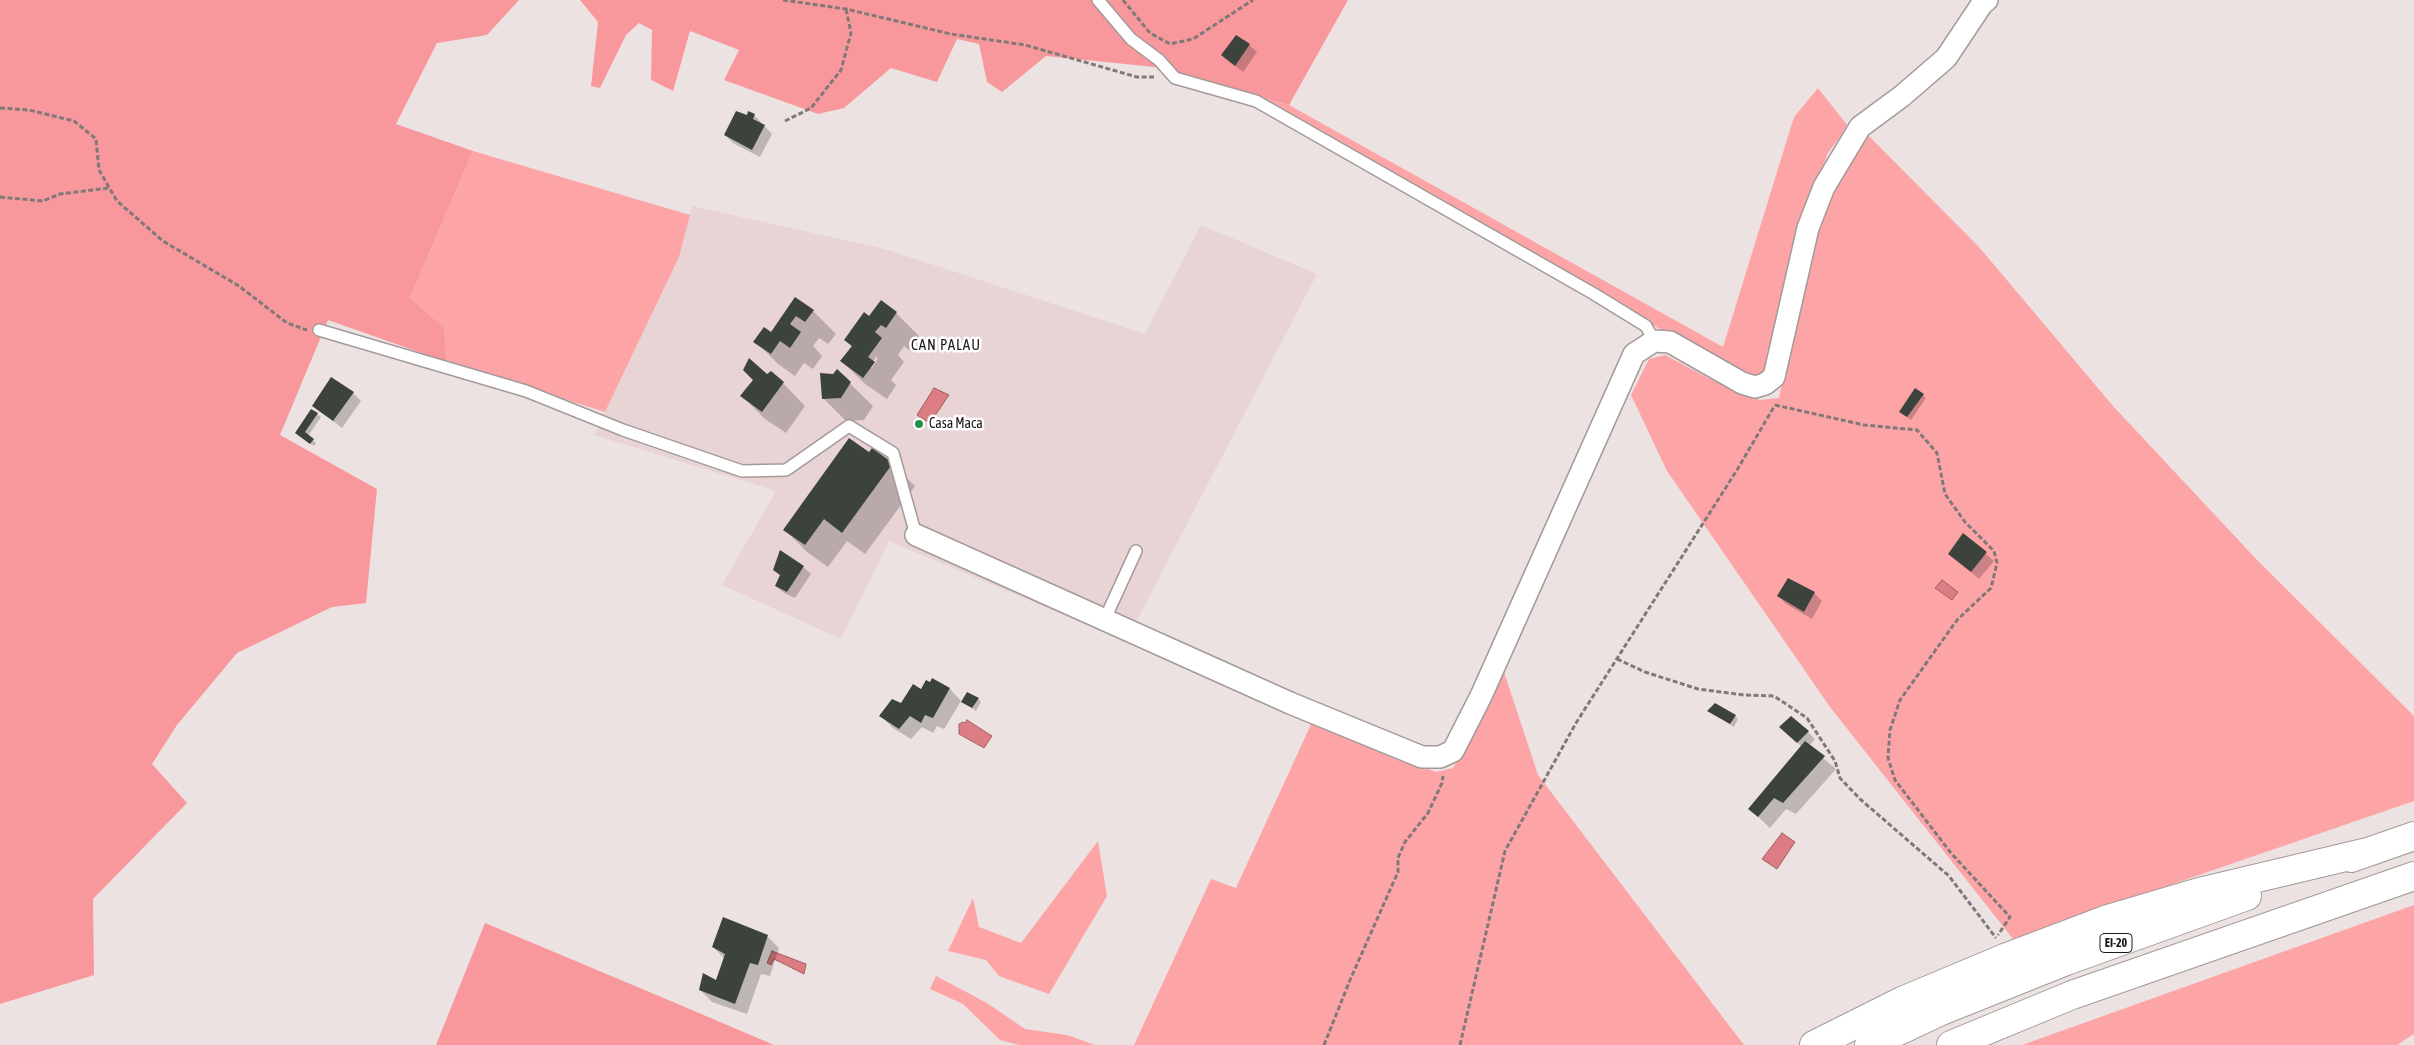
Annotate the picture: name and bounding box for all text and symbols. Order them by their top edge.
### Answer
district label: CAN PALAU [910,336,982,354]
place label: Casa Maca [929,416,983,432]
marker: Casa Maca [913,418,925,430]
road number: EI-20 [2100,934,2132,952]

